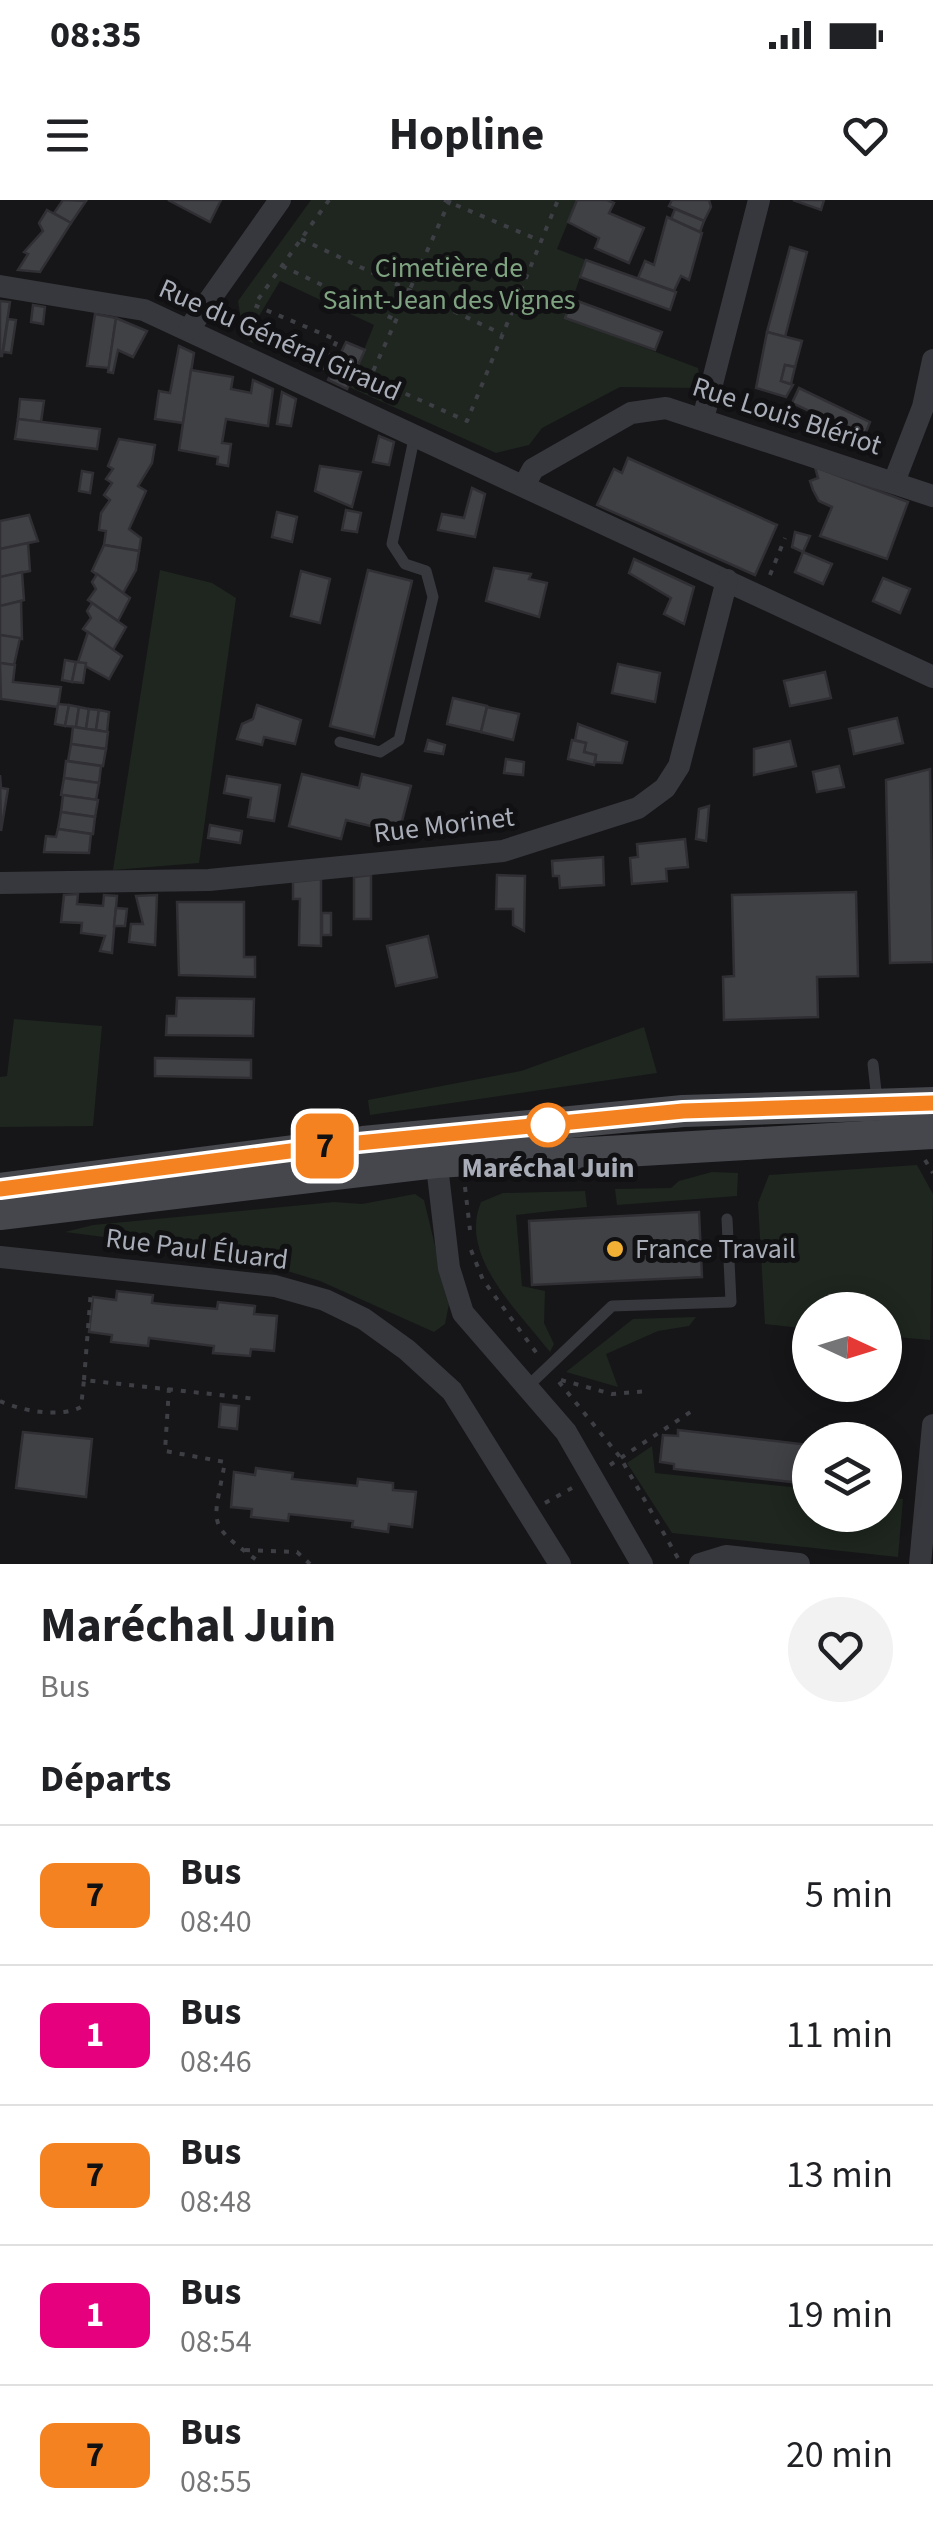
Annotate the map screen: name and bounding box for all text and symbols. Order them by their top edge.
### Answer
text: 08:35 [50,8,142,62]
text: Hopline [389,103,544,167]
icon: menu [40,108,95,163]
icon: heart [838,108,893,163]
park label: Cimetière de Saint-Jean des Vignes [322,248,576,320]
street label: Rue du Général Giraud [152,269,408,411]
street label: Rue Louis Blériot [687,367,887,466]
street label: Rue Morinet [371,796,517,853]
marker: Maréchal Juin [527,1104,569,1146]
line badge: 7 [292,1114,358,1178]
text: 7 [316,1121,334,1171]
place label: Maréchal Juin [462,1148,634,1188]
street label: Rue Paul Éluard [103,1218,291,1280]
place label: France Travail [635,1229,796,1269]
marker: France Travail [604,1238,626,1260]
north arrow [792,1292,902,1402]
map controls [792,1292,902,1532]
button: layers [792,1422,902,1532]
text: Maréchal Juin [40,1592,336,1660]
button: heart [788,1597,893,1702]
text: Bus [40,1664,90,1710]
text: Départs [40,1752,171,1806]
text: Bus [180,1845,241,1899]
text: 5 min [805,1868,893,1922]
text: 7 [86,1870,104,1920]
text: 08:40 [180,1899,252,1945]
text: Bus [180,1985,241,2039]
text: 11 min [786,2008,893,2062]
text: 1 [86,2010,104,2060]
text: 08:46 [180,2039,252,2085]
text: Bus [180,2125,241,2179]
text: 13 min [786,2148,893,2202]
text: 7 [86,2150,104,2200]
text: 08:48 [180,2179,252,2225]
text: Bus [180,2265,241,2319]
text: 19 min [786,2288,893,2342]
text: 1 [86,2290,104,2340]
text: 08:54 [180,2319,252,2365]
text: Bus [180,2405,241,2459]
text: 20 min [786,2428,893,2482]
text: 7 [86,2430,104,2480]
text: 08:55 [180,2459,252,2505]

